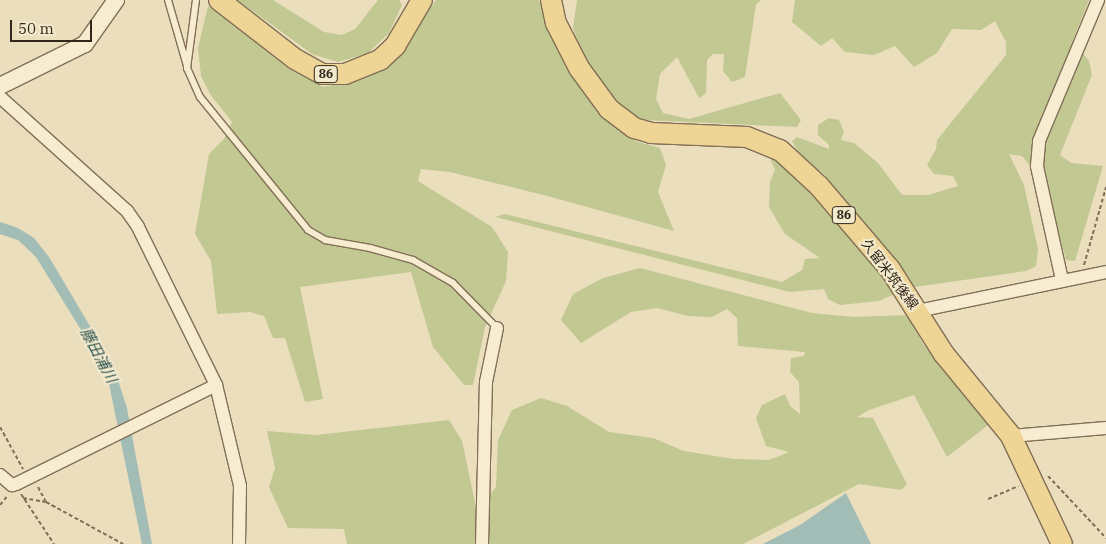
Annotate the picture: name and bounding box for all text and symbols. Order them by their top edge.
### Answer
scale bar [12,10,95,42]
text: 50 m [18,19,54,38]
road number: 86 [314,64,338,84]
road number: 86 [832,206,856,224]
street label: 久留米筑後線 [858,235,922,313]
water label: 藤田浦川 [77,324,121,386]

